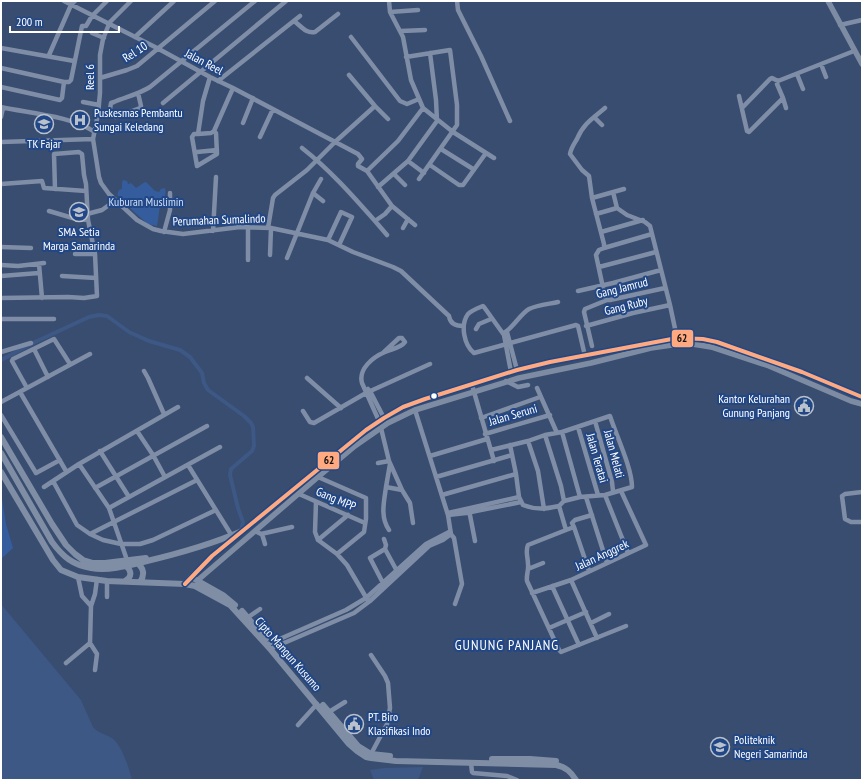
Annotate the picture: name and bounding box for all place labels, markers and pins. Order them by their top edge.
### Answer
place label: Puskesmas Pembantu Sungai Keledang [94,105,183,134]
hospital icon: Puskesmas Pembantu Sungai Keledang [69,109,91,131]
school or university icon: TK Fajar [33,113,55,135]
place label: TK Fajar [27,136,62,151]
school or university icon: SMA Setia Marga Samarinda [68,201,90,223]
place label: SMA Setia Marga Samarinda [43,224,115,253]
unlabelled marker [429,391,439,401]
place label: Kantor Kelurahan Gunung Panjang [718,391,790,420]
public building icon: Kantor Kelurahan Gunung Panjang [793,395,815,417]
place label: PT. Biro Klasifikasi Indo [368,709,431,738]
public building icon: PT. Biro Klasifikasi Indo [343,713,365,735]
place label: Politeknik Negeri Samarinda [734,732,808,761]
school or university icon: Politeknik Negeri Samarinda [709,736,731,758]

